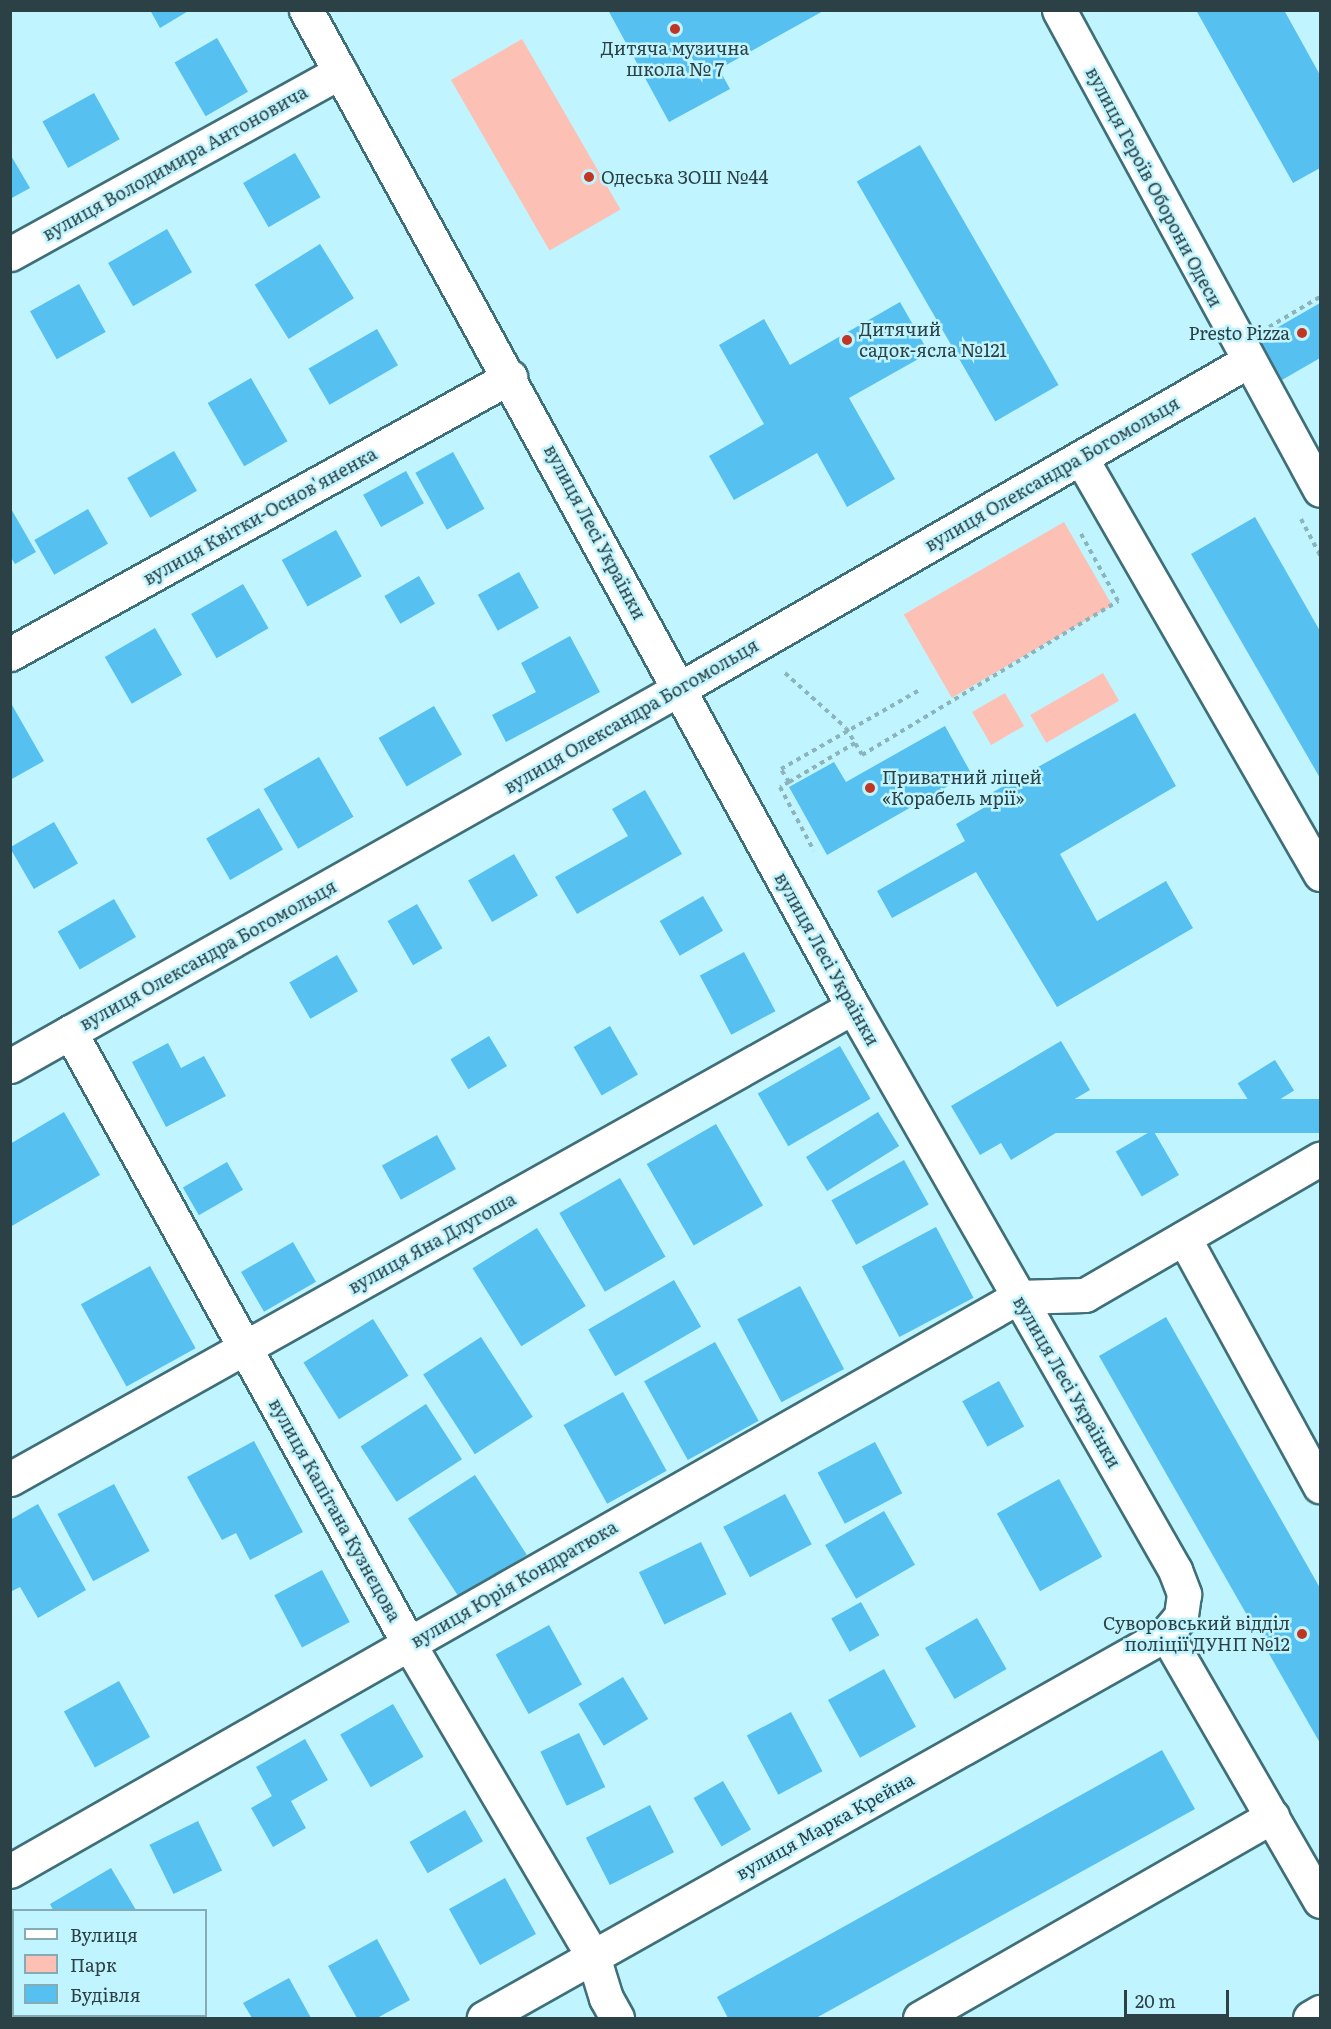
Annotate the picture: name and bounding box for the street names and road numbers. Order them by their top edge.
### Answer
street label: вулиця Героїв Оборони Одеси [1081,63,1227,311]
street label: вулиця Володимира Антоновича [39,81,311,245]
street label: вулиця Олександра Богомольця [921,392,1183,556]
street label: вулиця Лесі Українки [540,441,650,623]
street label: вулиця Квітки-Основ'яненка [139,443,381,589]
street label: вулиця Олександра Богомольця [500,634,762,798]
street label: вулиця Лесі Українки [770,868,884,1050]
street label: вулиця Олександра Богомольця [76,875,340,1035]
street label: вулиця Яна Длугоша [344,1188,520,1298]
street label: вулиця Лесі Українки [1009,1292,1125,1472]
street label: вулиця Капітана Кузнєцова [265,1395,405,1625]
street label: вулиця Юрія Кондратюка [407,1516,621,1652]
street label: вулиця Марка Крейна [732,1768,918,1884]

